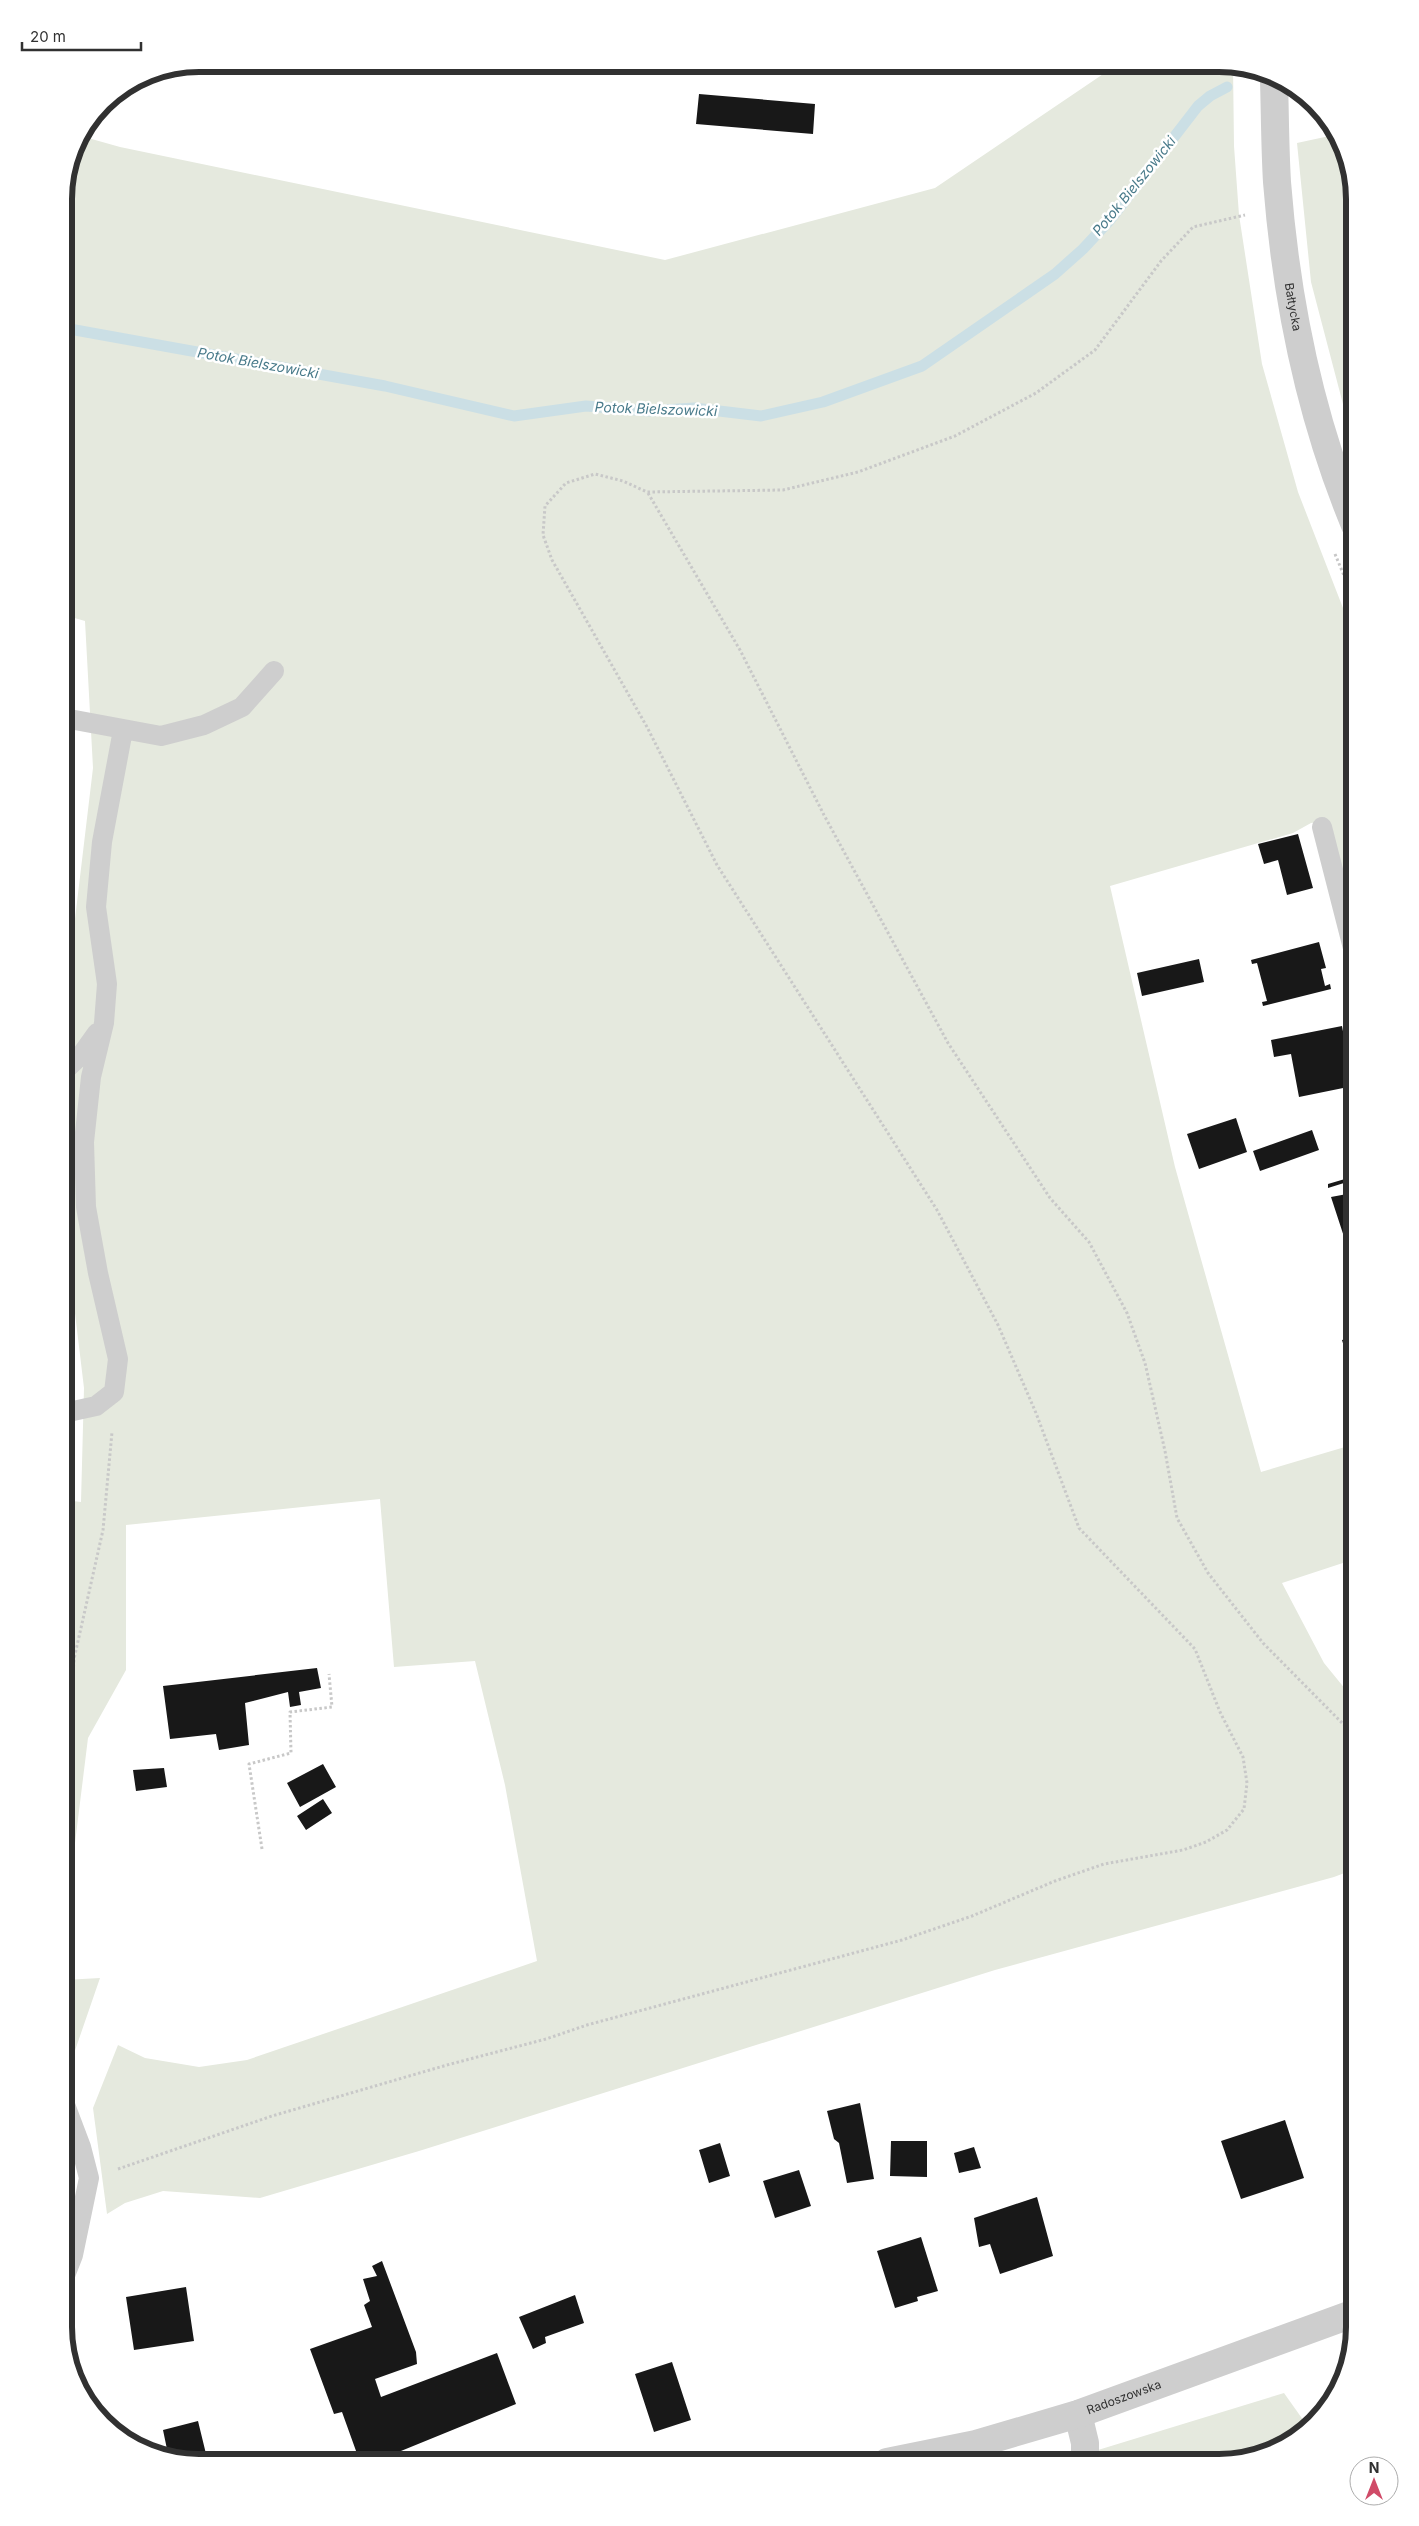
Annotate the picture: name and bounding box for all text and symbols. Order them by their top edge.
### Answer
scale bar [22,20,141,52]
text: 20 m [30,27,66,46]
water label: Potok Bielszowicki [1088,132,1179,239]
street label: Bałtycka [1282,282,1305,332]
water label: Potok Bielszowicki [196,343,321,382]
water label: Potok Bielszowicki [594,398,718,419]
street label: Radoszowska [1084,2376,1163,2417]
north arrow [1349,2456,1399,2506]
text: N [1369,2459,1379,2476]

